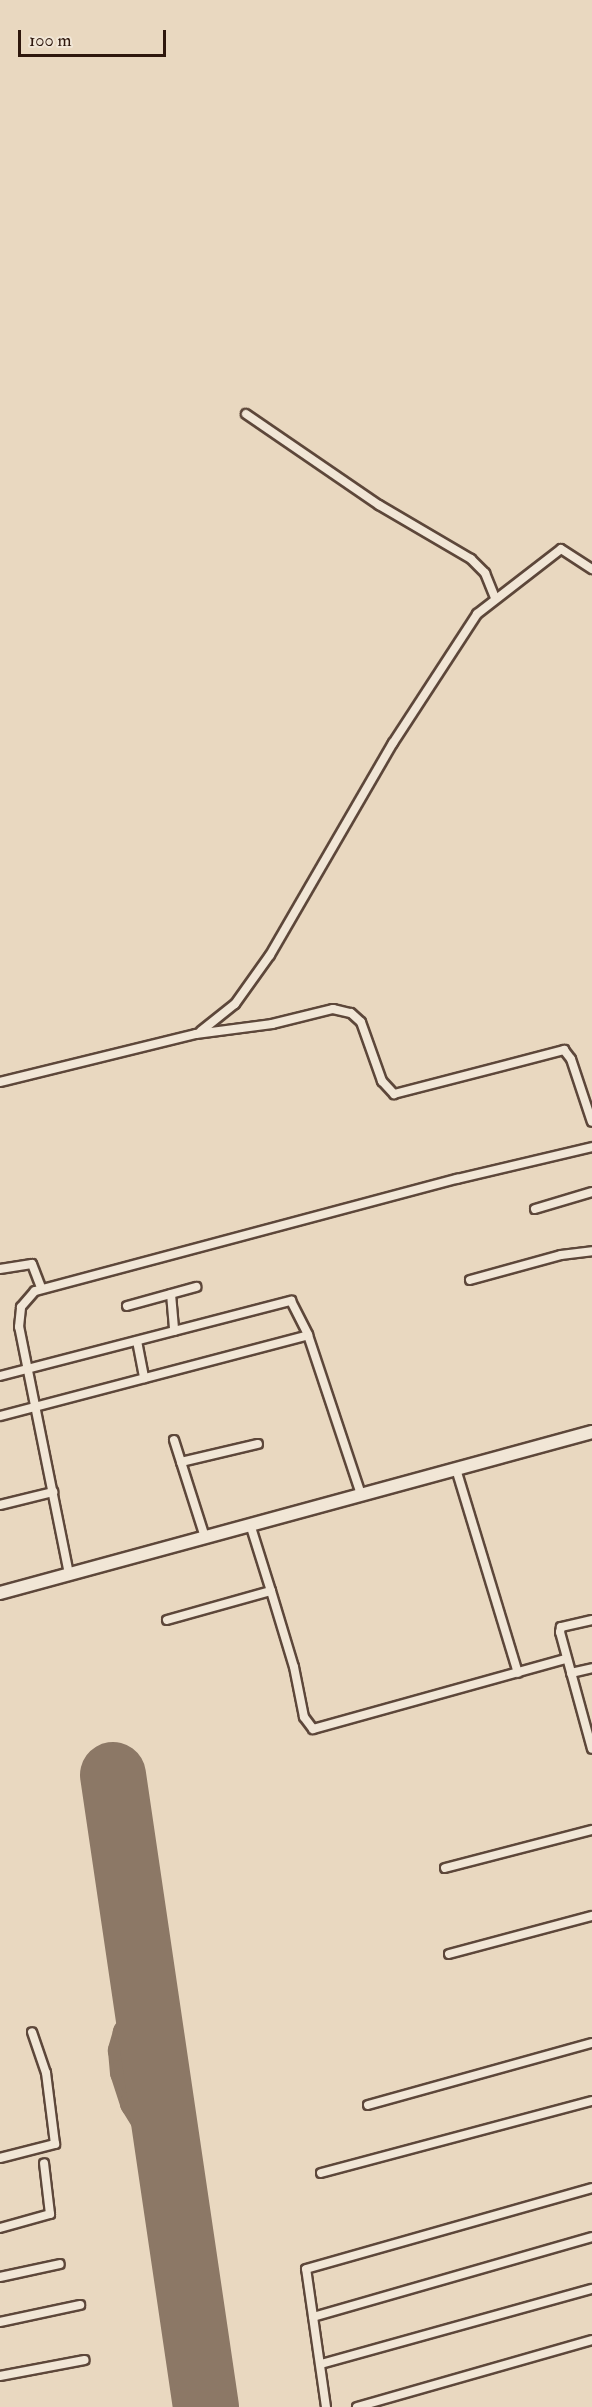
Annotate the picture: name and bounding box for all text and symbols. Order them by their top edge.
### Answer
scale bar [21,18,170,56]
text: 100 m [29,29,72,52]

